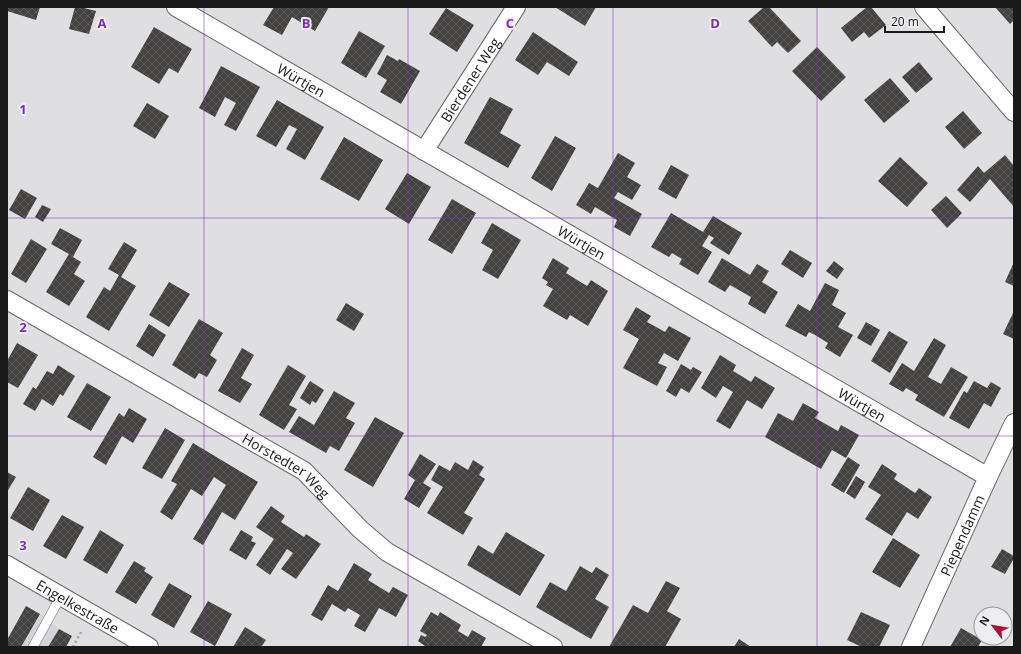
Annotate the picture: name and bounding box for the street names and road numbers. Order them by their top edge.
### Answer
street label: Bierdener Weg [436,33,504,125]
street label: Würtjen [274,58,329,101]
street label: Würtjen [555,221,609,263]
street label: Würtjen [835,383,890,426]
street label: Horstedter Weg [239,428,335,502]
street label: Piependamm [935,491,988,579]
street label: Engelkestraße [33,575,123,637]

